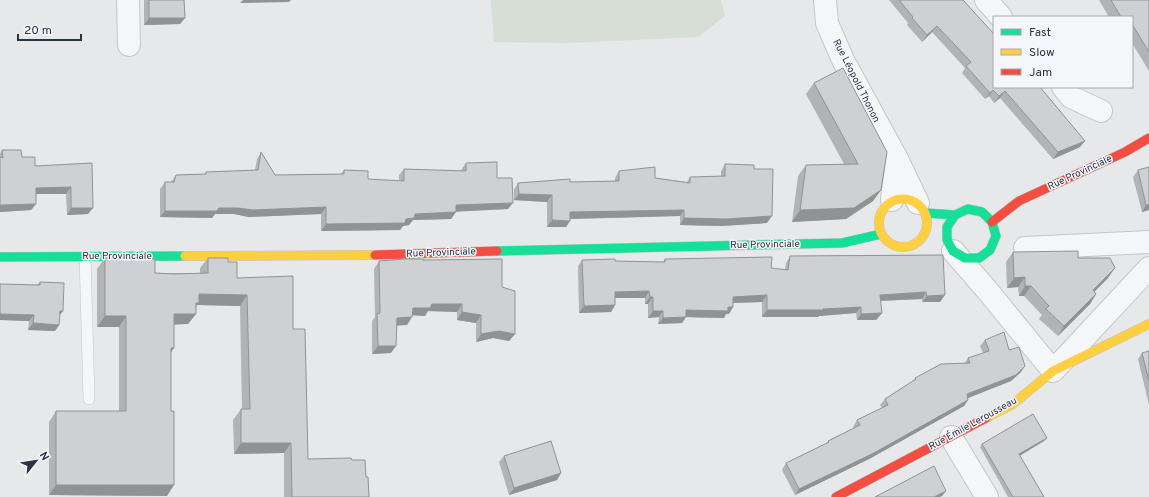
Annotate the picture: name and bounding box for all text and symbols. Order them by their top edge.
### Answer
scale bar [18,16,81,42]
legend [993,16,1133,88]
text: 20 m [24,23,52,39]
text: Fast [1029,25,1051,41]
street label: Rue Léopold Thonon [829,37,883,125]
text: Slow [1029,45,1055,61]
text: Jam [1029,65,1052,81]
street label: Rue Provinciale [1046,152,1114,194]
street label: Rue Provinciale [730,238,800,252]
street label: Rue Provinciale [406,245,476,261]
street label: Rue Provinciale [82,250,152,263]
street label: Rue Émile Lerousseau [927,394,1019,454]
north arrow [16,441,56,481]
text: N [36,450,52,463]

